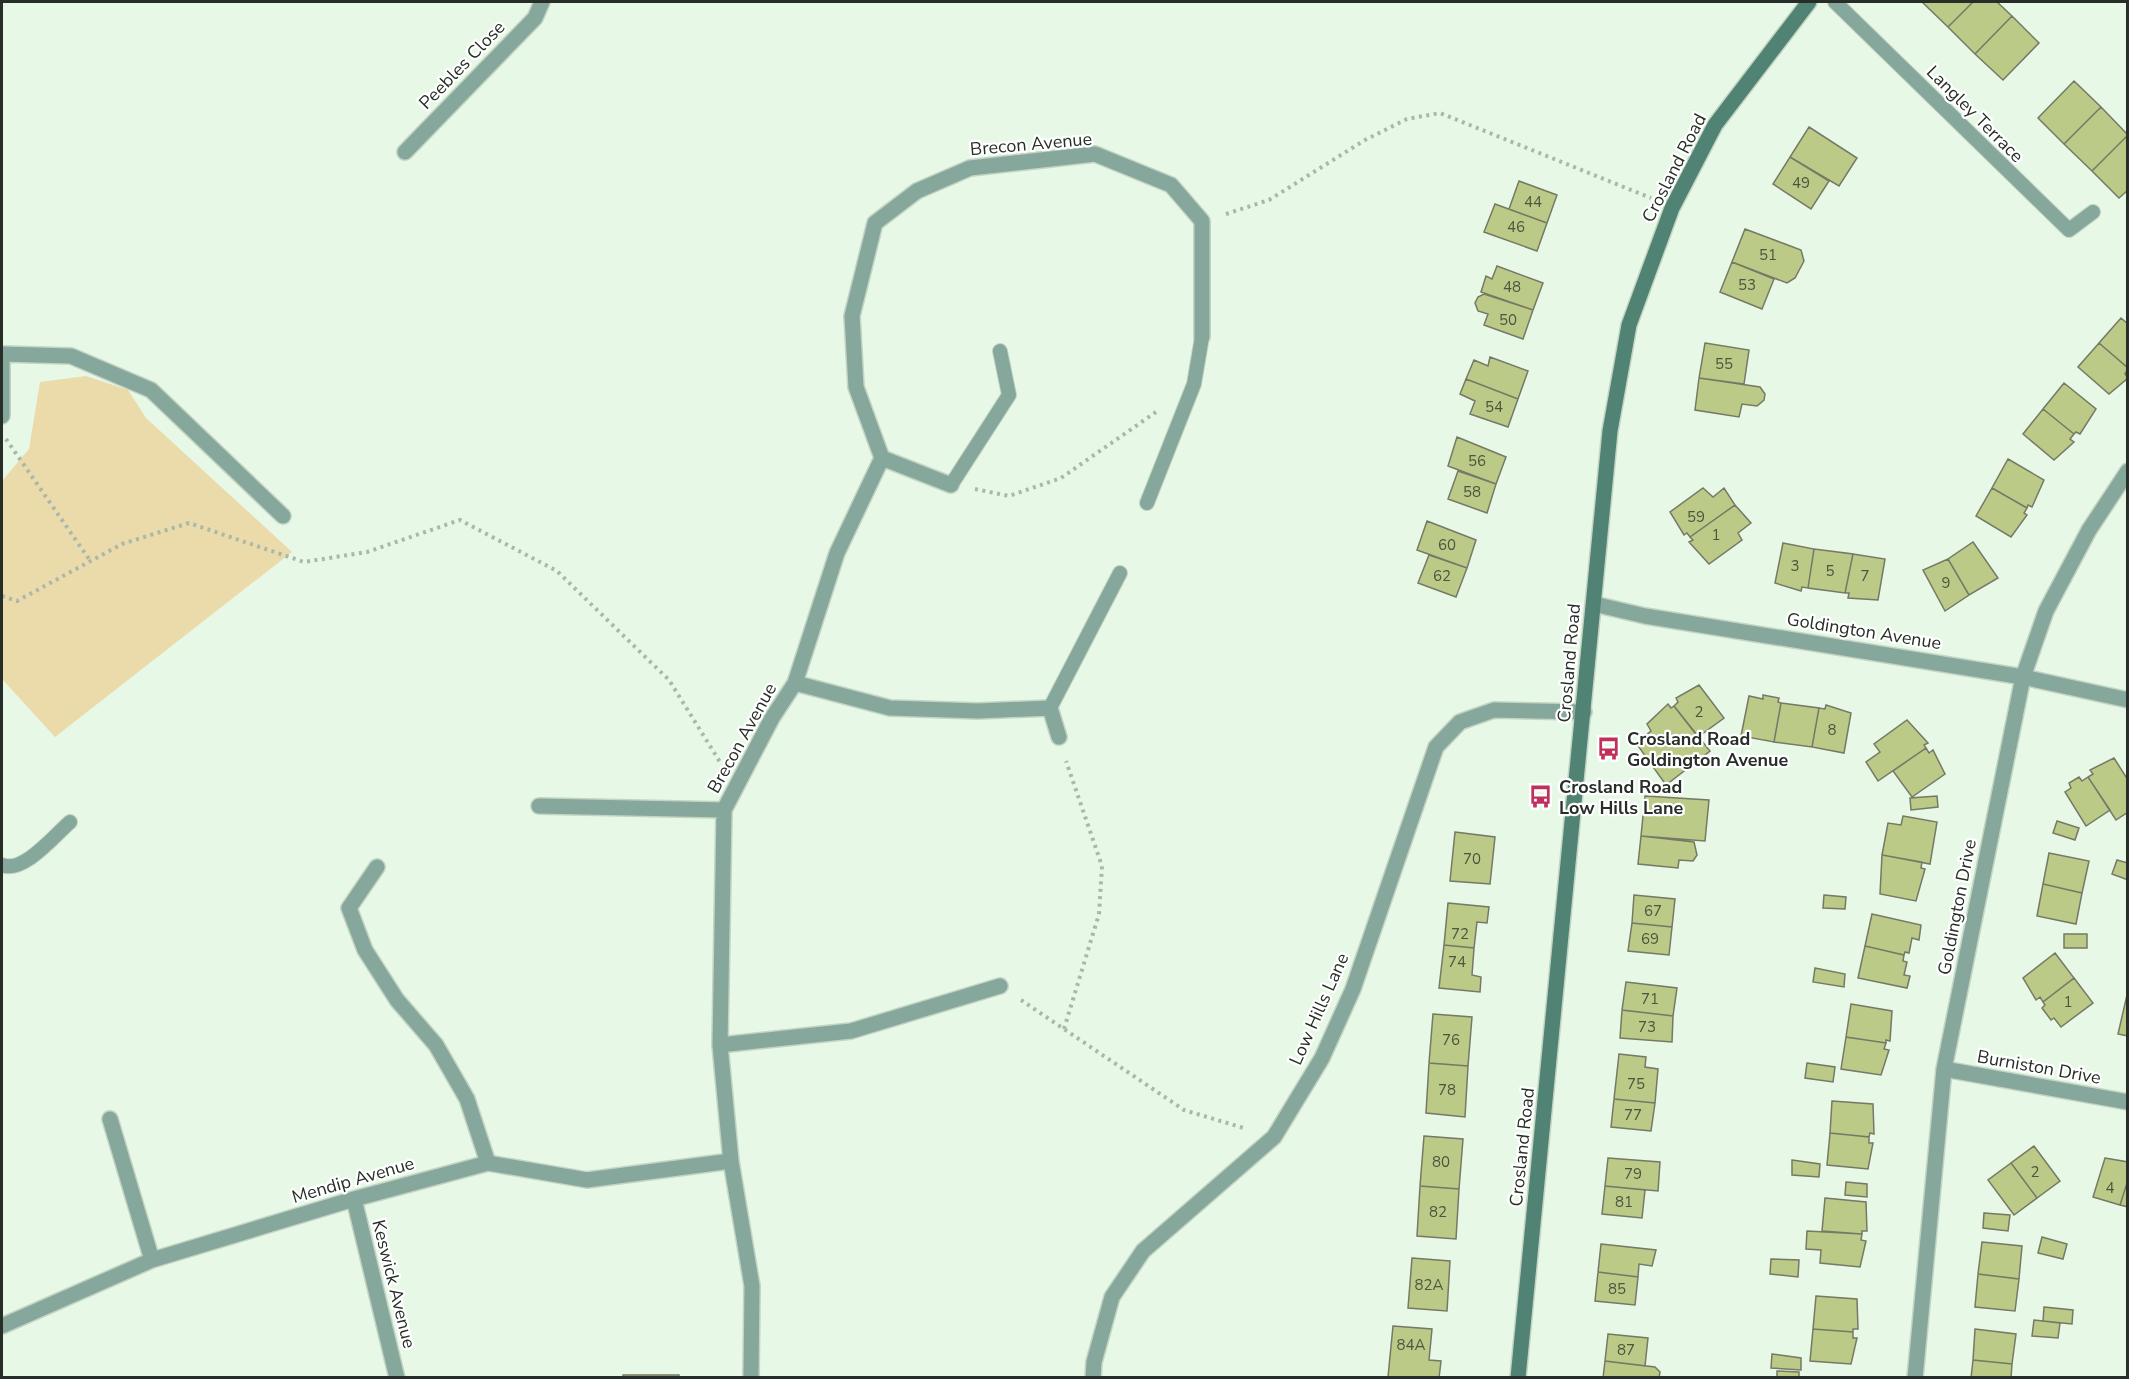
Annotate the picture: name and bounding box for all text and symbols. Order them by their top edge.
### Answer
street label: Peebles Close [414,16,510,114]
street label: Langley Terrace [1921,60,2029,168]
street label: Crosland Road [1636,109,1712,227]
street label: Brecon Avenue [969,127,1093,161]
house number: 49 [1792,173,1810,193]
house number: 44 [1524,192,1542,212]
house number: 46 [1507,217,1525,237]
house number: 51 [1759,245,1777,265]
house number: 53 [1738,275,1756,295]
house number: 48 [1503,277,1521,297]
house number: 50 [1499,310,1517,330]
house number: 55 [1715,354,1733,374]
house number: 54 [1485,397,1503,417]
house number: 56 [1468,451,1486,471]
house number: 58 [1463,482,1481,502]
house number: 59 [1687,507,1705,527]
house number: 1 [1711,525,1721,545]
house number: 60 [1438,535,1456,555]
house number: 3 [1790,556,1800,576]
house number: 5 [1825,561,1835,581]
house number: 62 [1433,566,1451,586]
house number: 7 [1860,566,1870,586]
house number: 9 [1941,573,1951,593]
street label: Crosland Road [1552,603,1586,723]
street label: Goldington Avenue [1785,607,1943,655]
street label: Brecon Avenue [702,679,782,797]
house number: 2 [1694,702,1704,722]
house number: 8 [1827,720,1837,740]
place label: Crosland Road Goldington Avenue [1627,727,1789,772]
bus stop icon: Crosland Road Goldington Avenue [1596,736,1622,762]
place label: Crosland Road Low Hills Lane [1559,775,1683,820]
bus stop icon: Crosland Road Low Hills Lane [1528,784,1554,810]
street label: Goldington Drive [1932,837,1982,977]
house number: 70 [1463,849,1481,869]
house number: 67 [1644,901,1662,921]
house number: 72 [1451,924,1469,944]
house number: 69 [1641,929,1659,949]
street label: Low Hills Lane [1284,949,1354,1069]
house number: 74 [1448,952,1466,972]
house number: 71 [1641,989,1659,1009]
house number: 1 [2063,992,2073,1012]
house number: 73 [1638,1017,1656,1037]
house number: 76 [1442,1030,1460,1050]
street label: Burniston Drive [1975,1044,2103,1090]
house number: 75 [1627,1074,1645,1094]
house number: 78 [1438,1080,1456,1100]
street label: Crosland Road [1504,1086,1540,1208]
house number: 77 [1624,1105,1642,1125]
street label: Mendip Avenue [289,1151,417,1209]
house number: 80 [1432,1152,1450,1172]
house number: 2 [2030,1162,2040,1182]
house number: 79 [1624,1164,1642,1184]
house number: 4 [2105,1178,2115,1198]
house number: 81 [1615,1192,1633,1212]
house number: 82 [1429,1202,1447,1222]
street label: Keswick Avenue [366,1217,422,1351]
house number: 82A [1415,1275,1444,1295]
house number: 85 [1608,1279,1626,1299]
house number: 84A [1397,1335,1426,1355]
house number: 87 [1617,1340,1635,1360]

